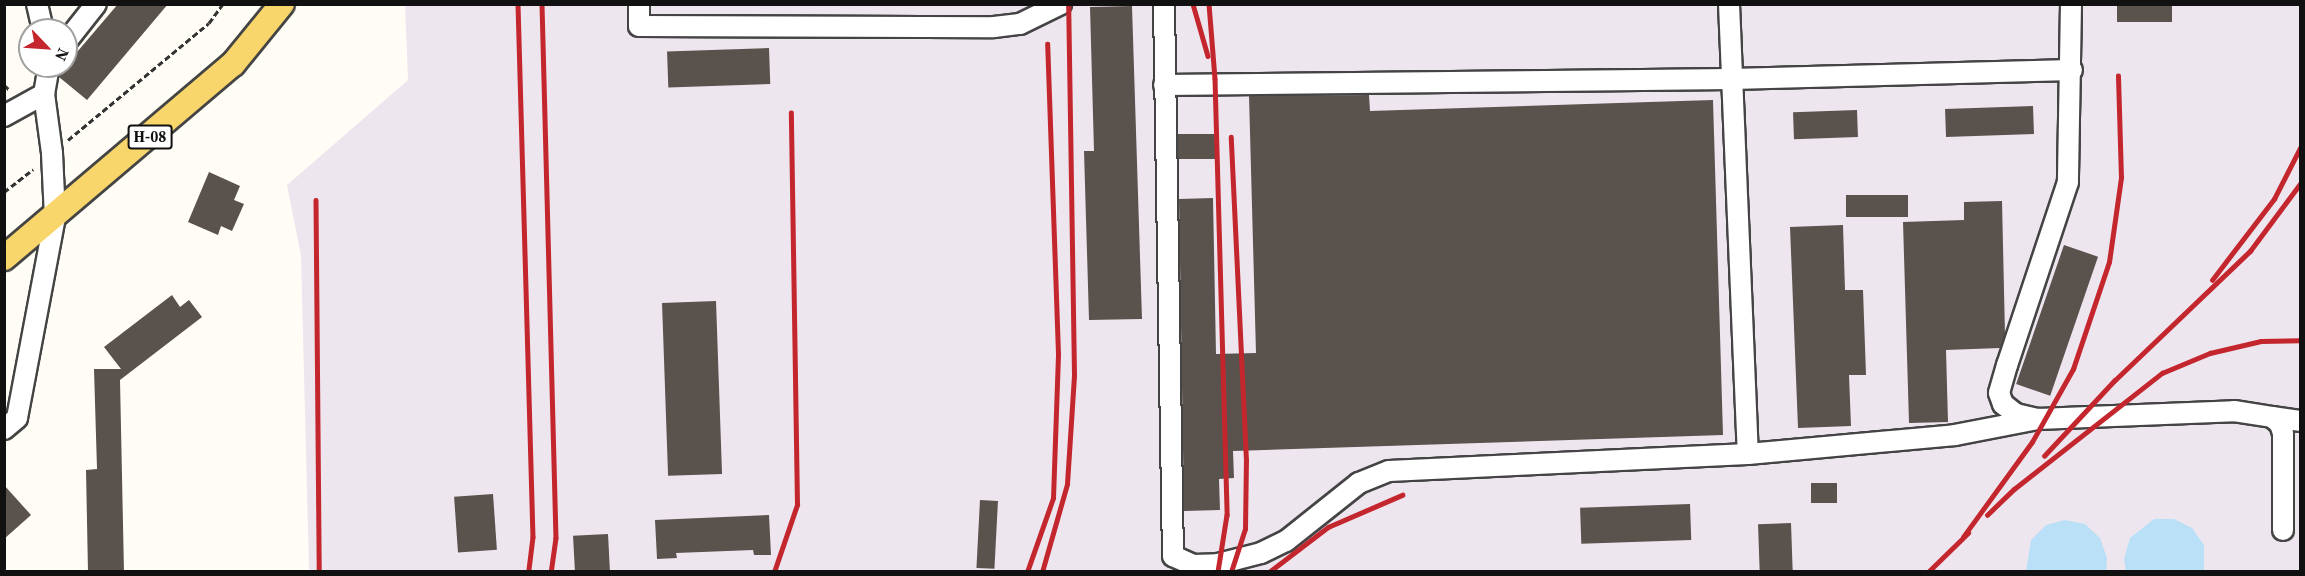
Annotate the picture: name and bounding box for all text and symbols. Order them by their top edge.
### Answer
north arrow [18,18,78,78]
text: N [50,45,75,65]
road number: Н-08 [128,125,172,149]

